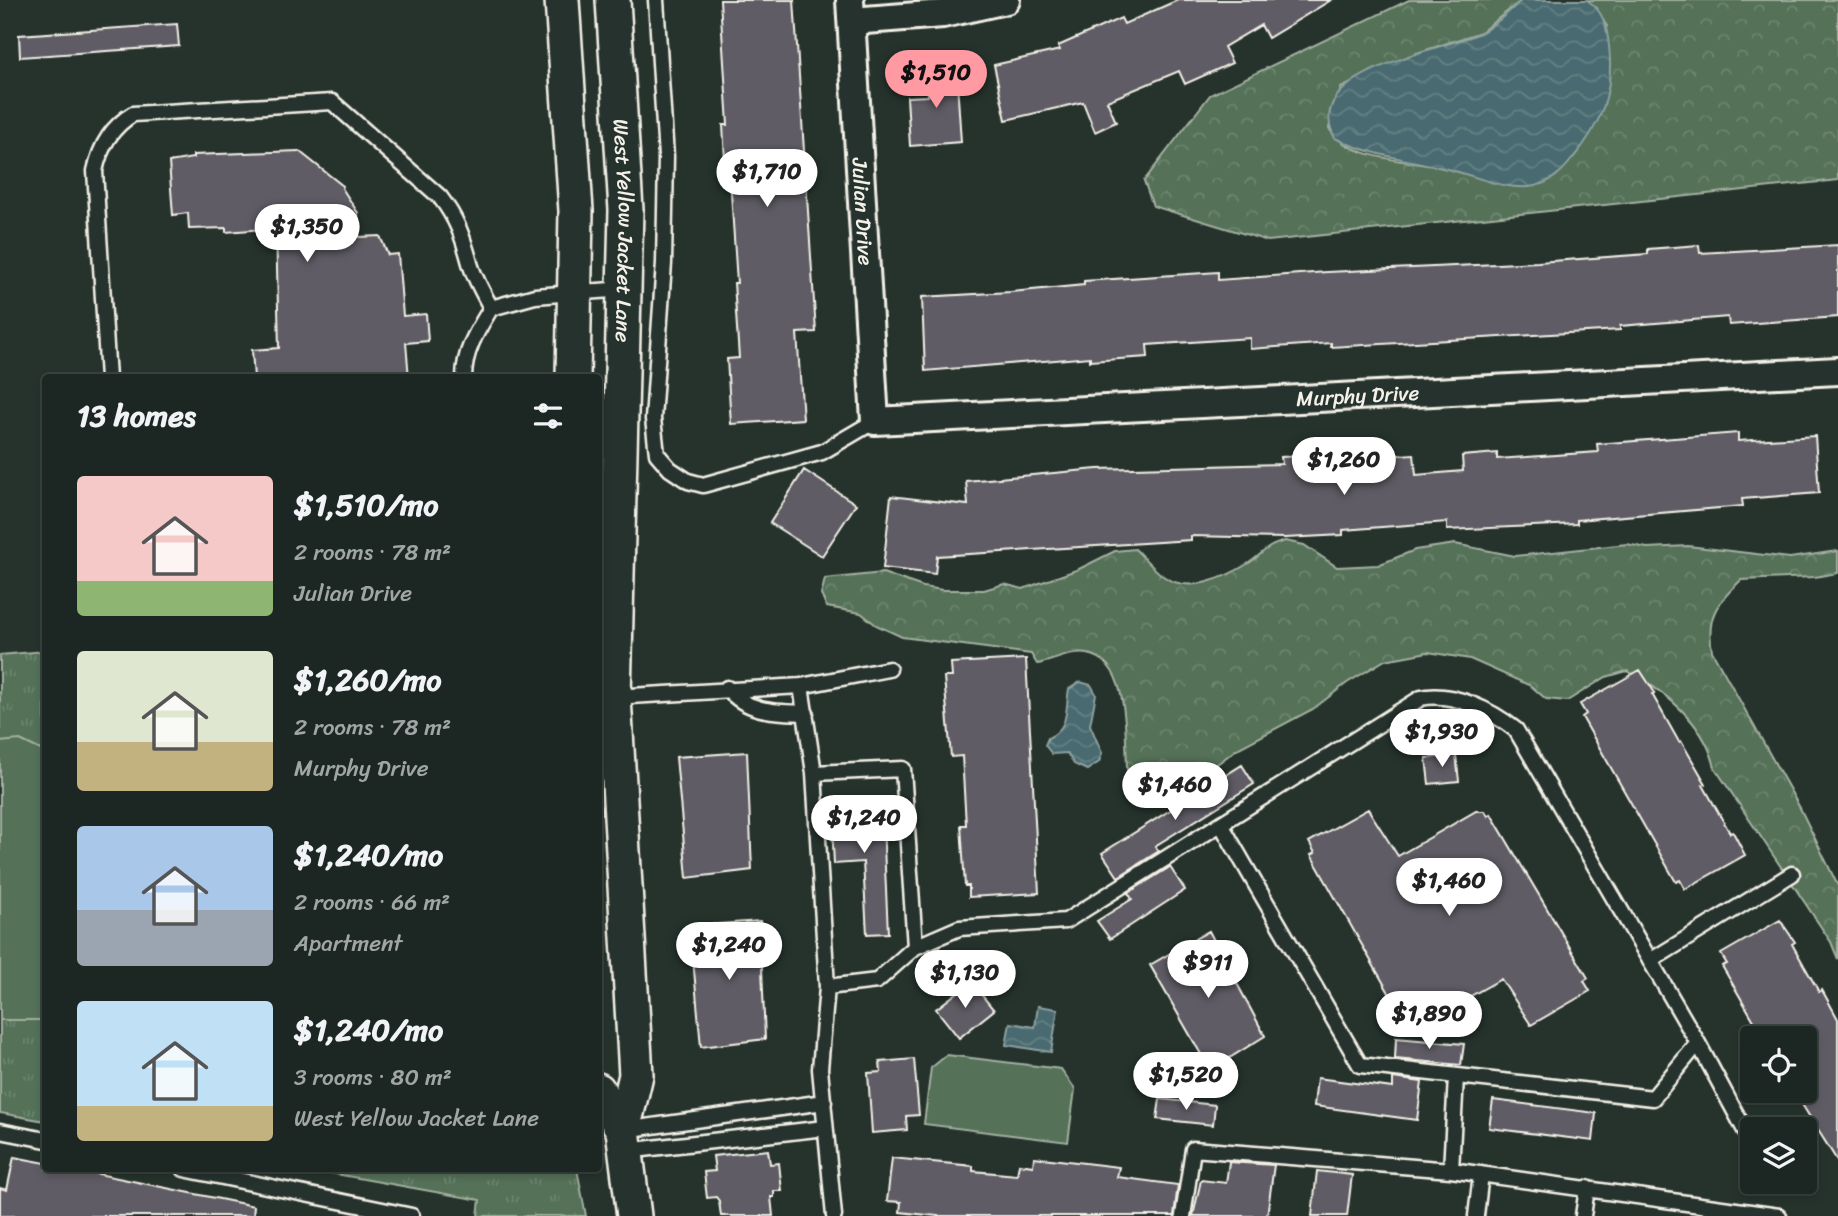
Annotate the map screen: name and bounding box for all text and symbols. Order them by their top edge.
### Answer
pin: $1,510 [879,50,993,110]
text: $1,510 [901,52,971,93]
street label: West Yellow Jacket Lane [601,118,645,343]
pin: $1,710 [710,150,824,209]
text: $1,710 [732,151,802,192]
street label: Julian Drive [840,156,885,267]
pin: $1,350 [250,204,364,264]
text: $1,350 [271,206,343,247]
street label: Murphy Drive [1295,374,1420,418]
text: 13 homes [77,389,196,443]
icon: filters [529,397,567,435]
pin: $1,260 [1287,438,1401,497]
text: $1,260 [1308,439,1380,480]
text: $1,510/mo [294,478,438,532]
icon: home [133,504,217,588]
text: 2 rooms · 78 m² [294,532,451,573]
text: Julian Drive [294,573,412,614]
text: $1,260/mo [294,653,442,707]
icon: home [133,679,217,763]
text: 2 rooms · 78 m² [294,707,451,748]
pin: $1,930 [1385,710,1499,769]
text: $1,930 [1406,711,1478,752]
text: Murphy Drive [294,748,429,789]
pin: $1,460 [1118,762,1232,822]
text: $1,460 [1138,764,1212,805]
pin: $1,240 [807,796,921,855]
text: $1,240 [827,797,901,838]
text: $1,240/mo [294,828,443,882]
icon: home [133,854,217,938]
pin: $1,460 [1392,858,1506,918]
text: $1,460 [1412,860,1486,901]
text: 2 rooms · 66 m² [294,882,450,923]
pin: $1,240 [672,922,786,982]
text: Apartment [294,923,403,964]
text: $1,240 [692,924,766,965]
pin: $911 [1167,940,1249,1000]
text: $911 [1183,942,1233,983]
pin: $1,130 [908,950,1022,1010]
text: $1,130 [931,952,999,993]
pin: $1,890 [1372,992,1486,1051]
text: $1,890 [1392,993,1466,1034]
text: $1,240/mo [294,1003,443,1057]
map controls [1740,1026,1817,1194]
button: locate [1740,1026,1817,1103]
icon: home [133,1029,217,1113]
pin: $1,520 [1129,1052,1243,1112]
text: $1,520 [1149,1054,1223,1095]
text: 3 rooms · 80 m² [294,1057,452,1098]
text: West Yellow Jacket Lane [294,1098,539,1139]
button: layers [1740,1117,1817,1194]

